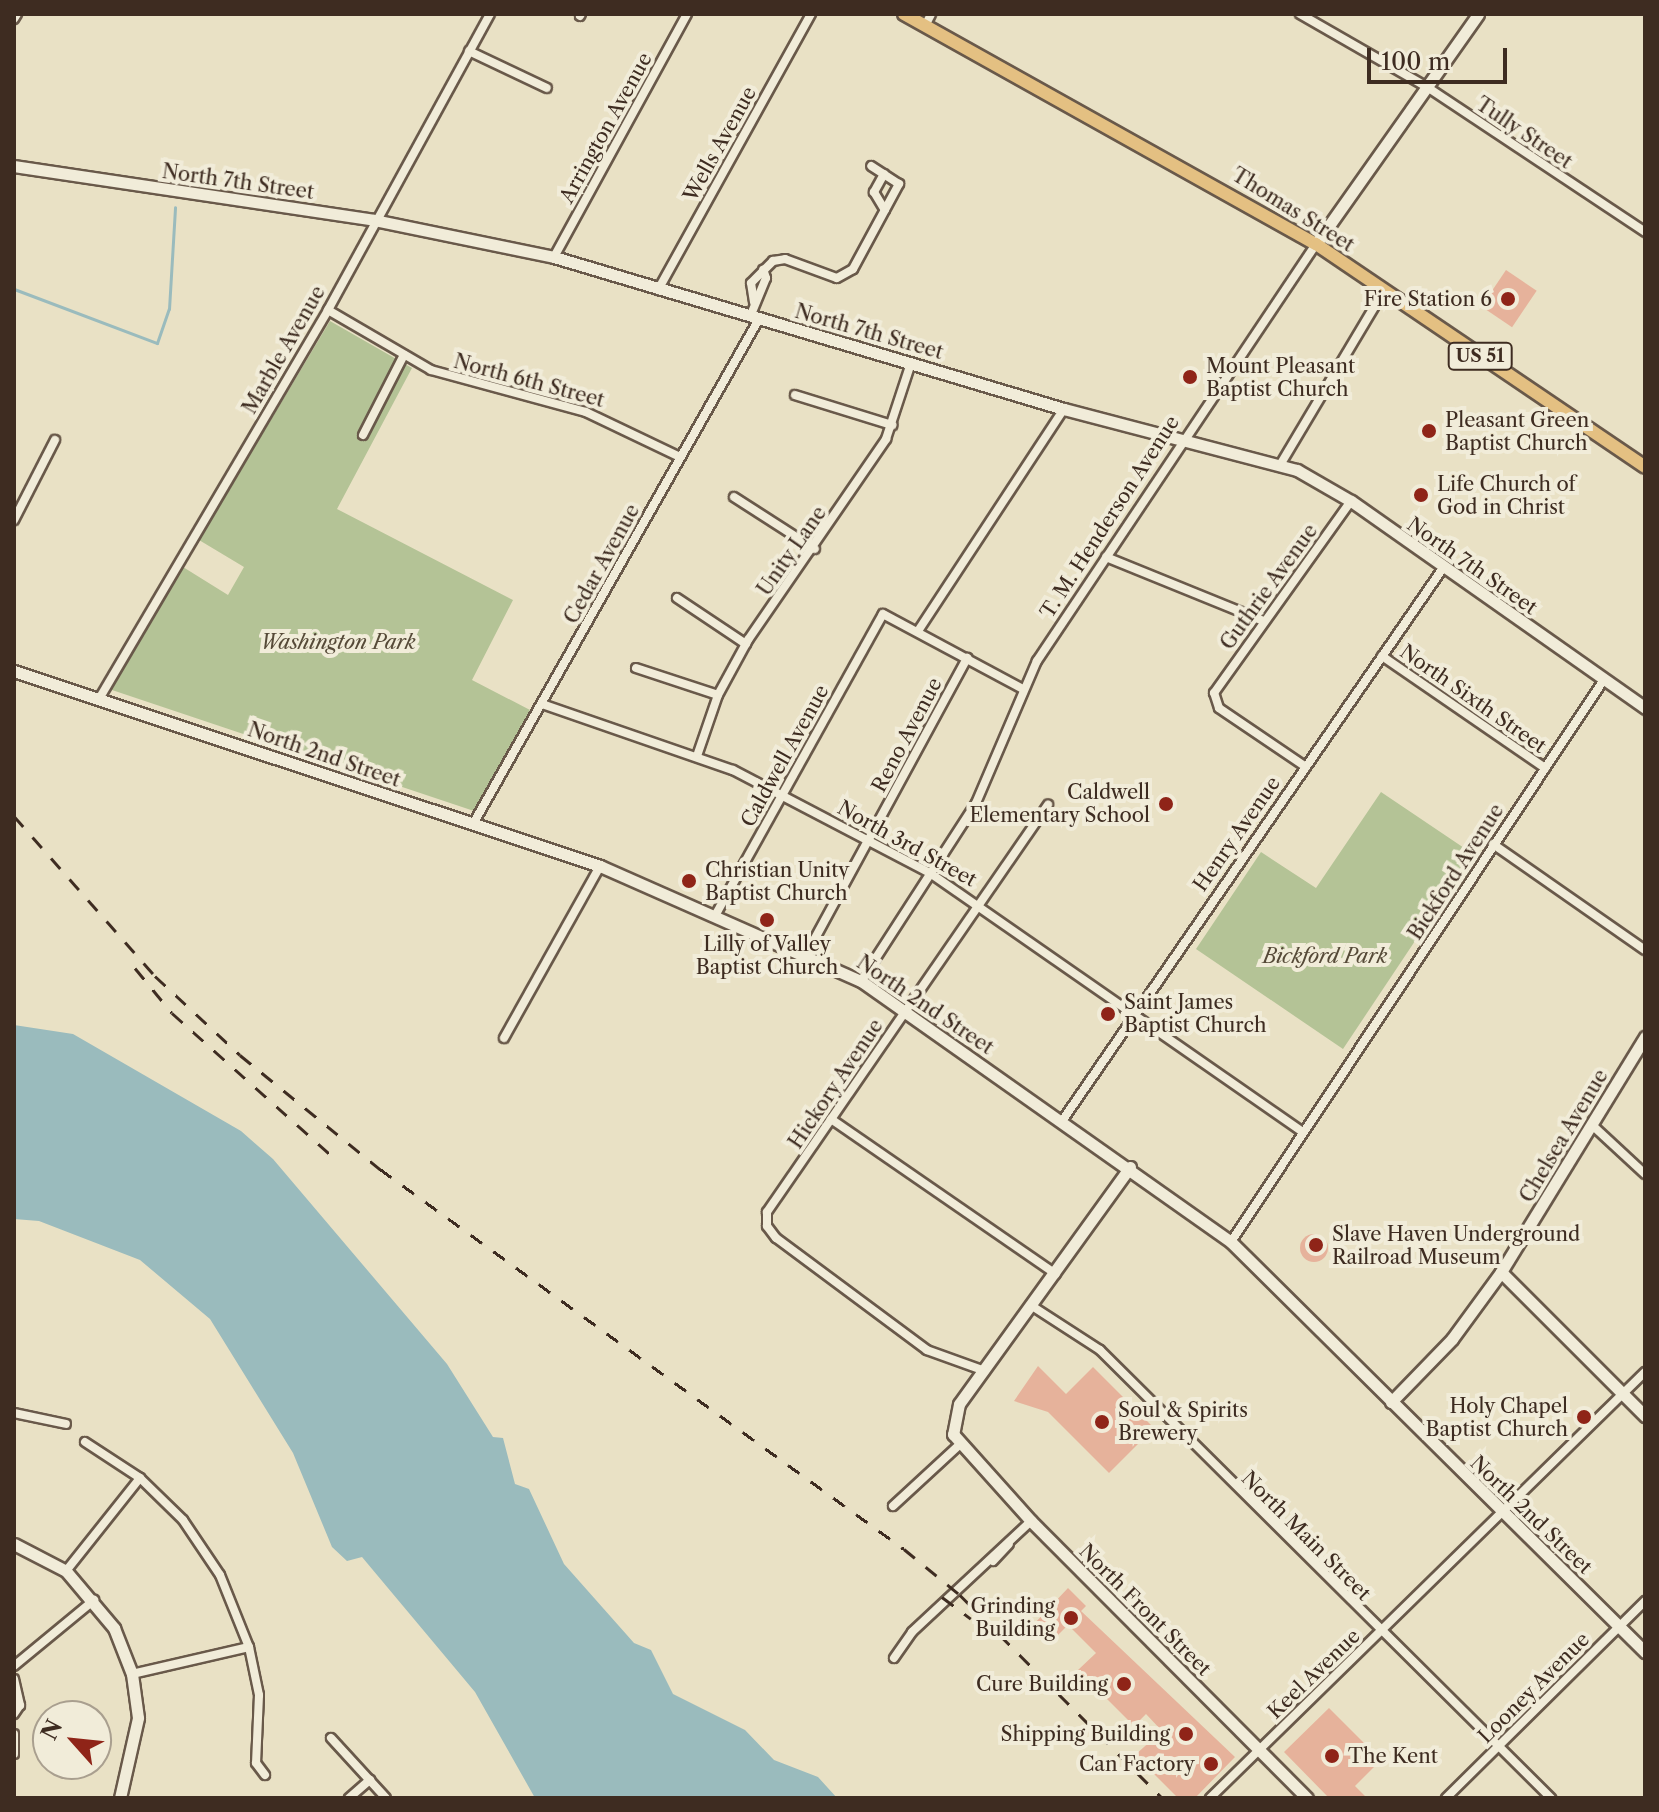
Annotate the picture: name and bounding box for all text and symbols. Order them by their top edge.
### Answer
scale bar [1371,32,1511,82]
text: 100 m [1381,47,1450,76]
street label: Arrington Avenue [555,48,657,208]
street label: Wells Avenue [678,82,762,206]
street label: Tully Street [1471,92,1577,174]
street label: North 7th Street [161,159,315,205]
street label: Thomas Street [1227,163,1359,257]
street label: Marble Avenue [237,281,331,419]
place label: Fire Station 6 [1364,287,1492,311]
marker: Fire Station 6 [1499,290,1517,308]
street label: North 7th Street [792,299,946,365]
road number: US 51 [1446,342,1514,370]
street label: North 6th Street [451,349,607,413]
place label: Mount Pleasant Baptist Church [1206,354,1355,401]
marker: Mount Pleasant Baptist Church [1181,368,1199,386]
place label: Pleasant Green Baptist Church [1445,408,1589,455]
street label: T. M. Henderson Avenue [1035,411,1185,623]
marker: Pleasant Green Baptist Church [1420,422,1438,440]
place label: Life Church of God in Christ [1437,472,1576,519]
marker: Life Church of God in Christ [1412,486,1430,504]
street label: Cedar Avenue [559,499,645,629]
street label: Unity Lane [752,501,832,601]
street label: North 7th Street [1402,512,1542,620]
street label: Guthrie Avenue [1215,519,1323,655]
park label: Washington Park [260,630,416,654]
street label: North Sixth Street [1395,640,1551,758]
street label: Reno Avenue [867,673,947,797]
street label: Caldwell Avenue [736,680,834,832]
street label: North 2nd Street [245,718,403,792]
street label: Henry Avenue [1188,771,1286,897]
place label: Caldwell Elementary School [969,780,1150,827]
marker: Caldwell Elementary School [1157,795,1175,813]
street label: North 3rd Street [833,796,981,892]
street label: Bickford Avenue [1403,799,1509,945]
place label: Christian Unity Baptist Church [705,858,849,905]
marker: Christian Unity Baptist Church [680,872,698,890]
marker: Lilly of Valley Baptist Church [758,911,776,929]
place label: Lilly of Valley Baptist Church [696,932,838,979]
park label: Bickford Park [1263,944,1387,968]
street label: North 2nd Street [852,950,998,1060]
place label: Saint James Baptist Church [1124,990,1266,1037]
marker: Saint James Baptist Church [1099,1005,1117,1023]
street label: Hickory Avenue [783,1014,889,1154]
street label: Chelsea Avenue [1515,1065,1613,1207]
place label: Slave Haven Underground Railroad Museum [1332,1222,1580,1269]
marker: Slave Haven Underground Railroad Museum [1307,1236,1325,1254]
place label: Holy Chapel Baptist Church [1426,1394,1568,1441]
place label: Soul & Spirits Brewery [1118,1398,1248,1445]
marker: Holy Chapel Baptist Church [1575,1408,1593,1426]
marker: Soul & Spirits Brewery [1093,1413,1111,1431]
street label: North 2nd Street [1465,1451,1597,1579]
street label: North Main Street [1236,1466,1376,1606]
street label: North Front Street [1074,1539,1216,1681]
place label: Grinding Building [971,1594,1055,1641]
marker: Grinding Building [1062,1609,1080,1627]
street label: Keel Avenue [1263,1624,1365,1724]
street label: Looney Avenue [1473,1627,1595,1749]
place label: Cure Building [976,1672,1108,1696]
marker: Cure Building [1115,1675,1133,1693]
north arrow [32,1700,112,1780]
text: N [36,1715,68,1744]
place label: Shipping Building [1001,1722,1170,1746]
marker: Shipping Building [1177,1725,1195,1743]
place label: The Kent [1348,1744,1438,1768]
marker: The Kent [1323,1747,1341,1765]
place label: Can Factory [1079,1752,1195,1776]
marker: Can Factory [1202,1755,1220,1773]

